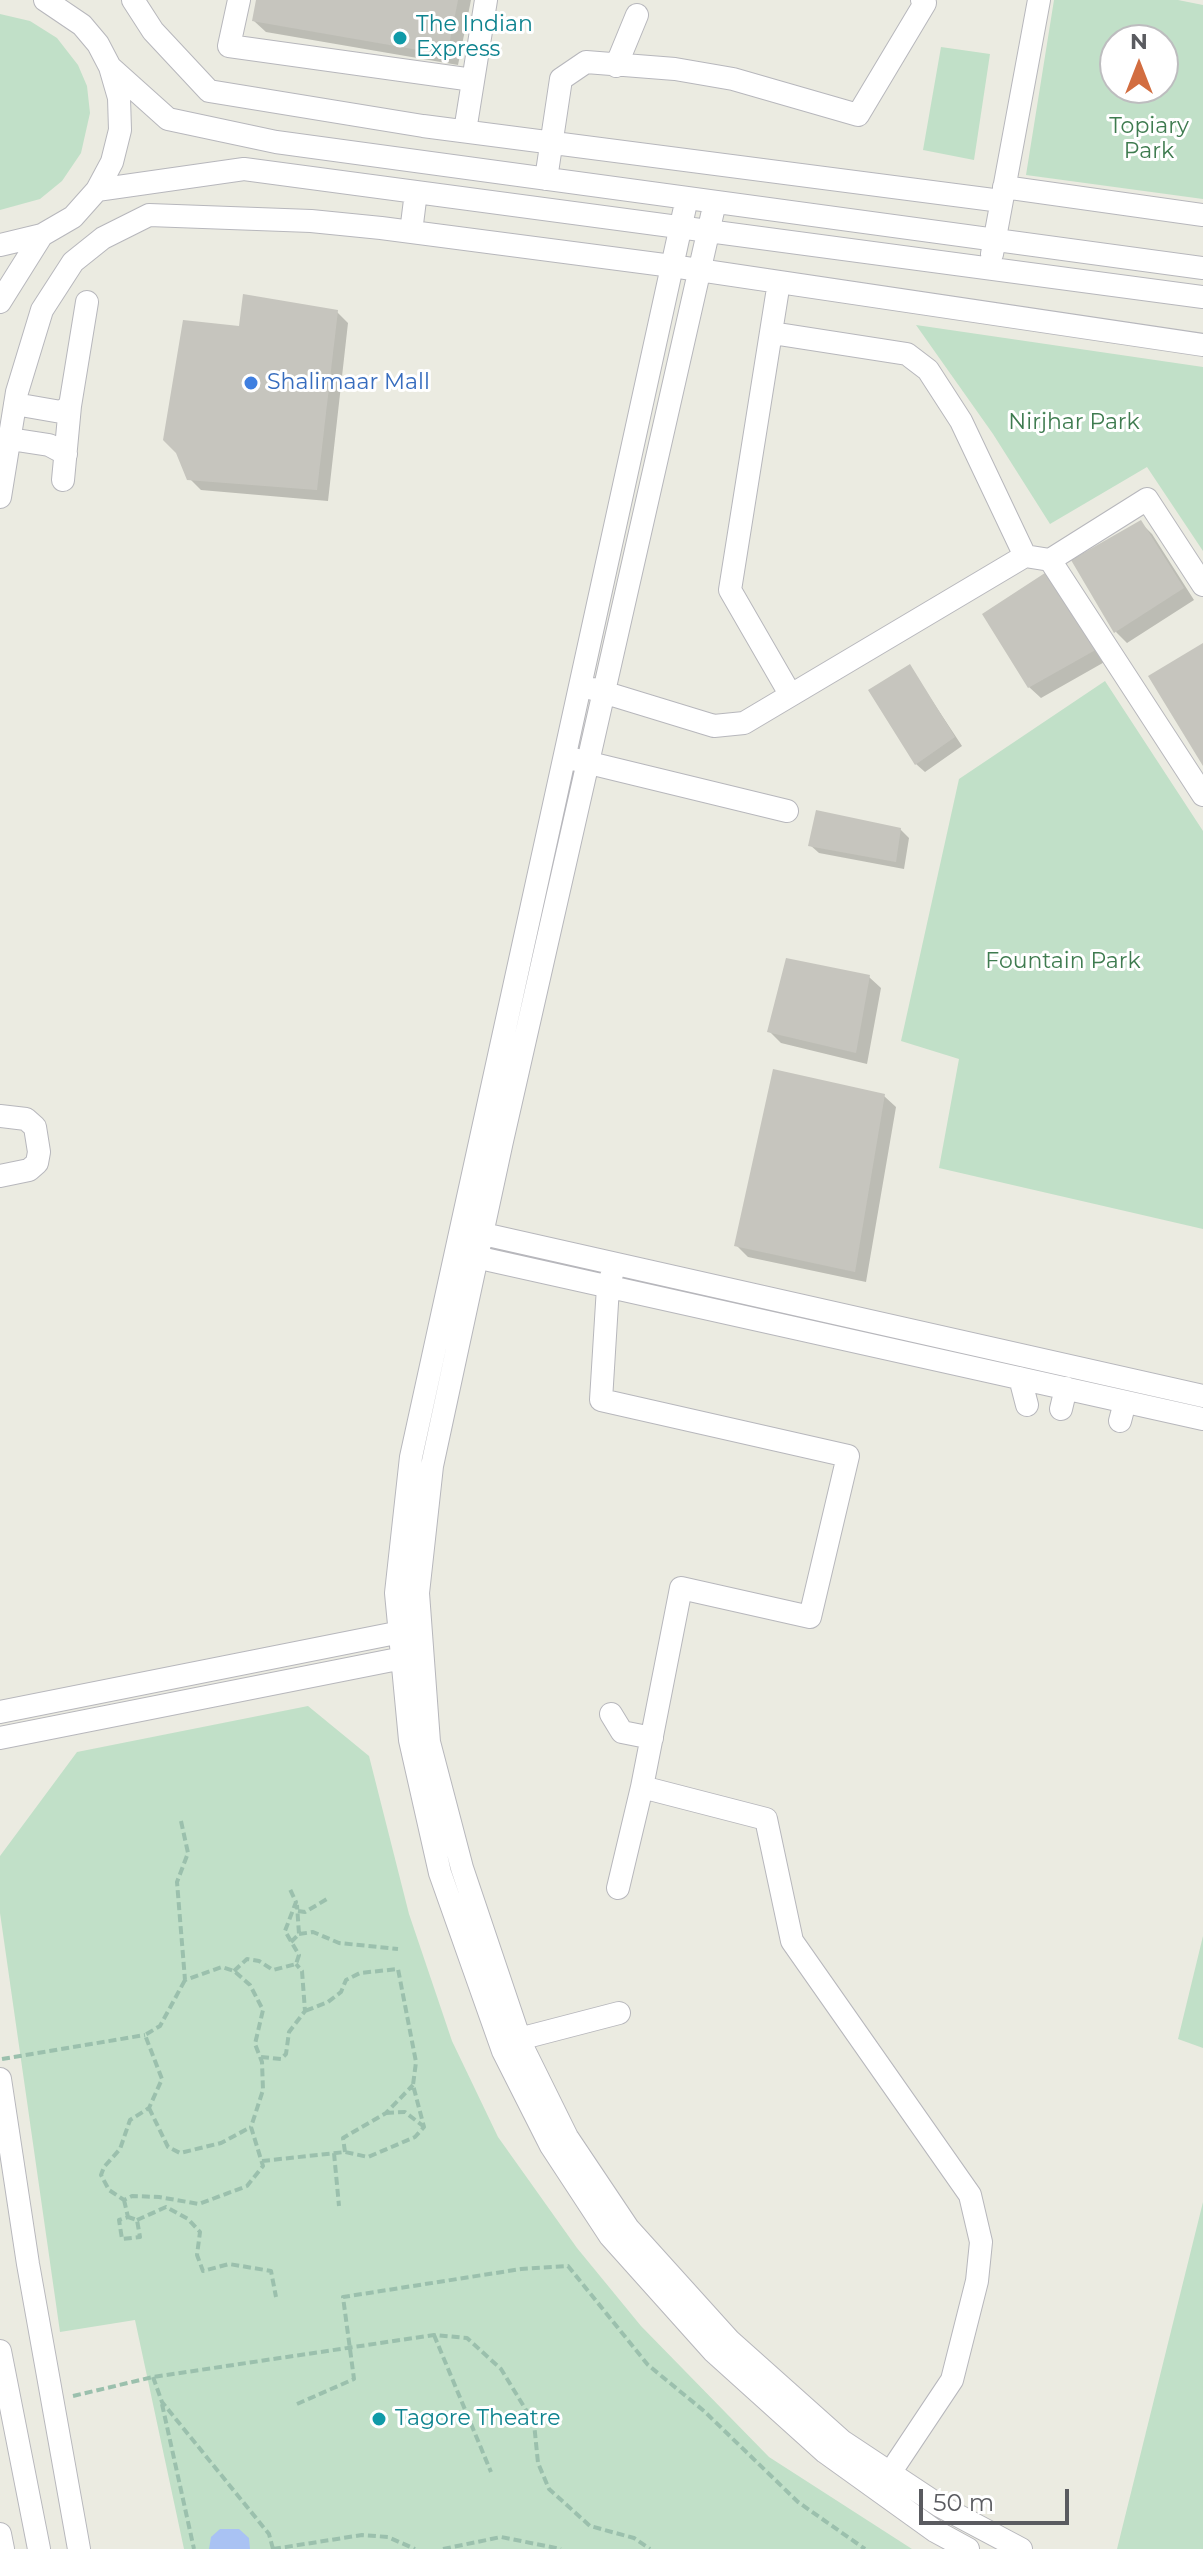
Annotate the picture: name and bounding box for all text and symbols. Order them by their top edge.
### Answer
place label: The Indian Express [416,12,533,64]
north arrow [1099,24,1179,104]
text: N [1130,28,1148,55]
marker: The Indian Express [391,29,409,47]
park label: Topiary Park [1109,114,1189,166]
place label: Shalimaar Mall [267,370,430,396]
marker: Shalimaar Mall [242,374,260,392]
park label: Nirjhar Park [1008,410,1140,436]
park label: Fountain Park [985,949,1141,975]
place label: Tagore Theatre [395,2406,561,2432]
marker: Tagore Theatre [370,2410,388,2428]
scale bar [923,2473,1073,2523]
text: 50 m [933,2488,994,2517]

